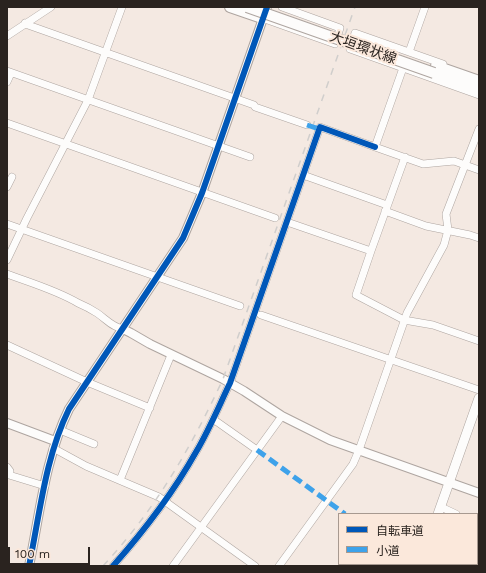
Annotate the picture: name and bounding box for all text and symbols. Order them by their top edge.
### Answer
street label: 大垣環状線 [327,28,399,68]
legend [338,513,478,565]
text: 自転車道 [376,524,424,538]
scale bar [10,539,92,565]
text: 小道 [376,544,400,558]
text: 100 m [15,547,50,561]

